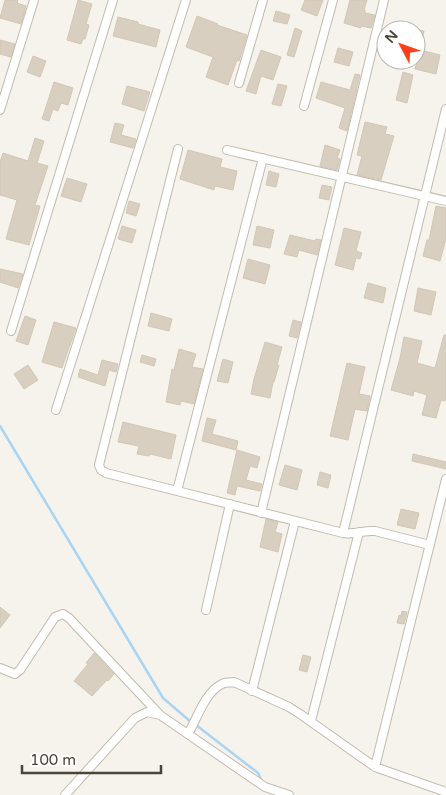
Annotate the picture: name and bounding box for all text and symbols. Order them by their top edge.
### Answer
north arrow [376,20,426,70]
text: N [381,27,402,47]
scale bar [22,742,161,774]
text: 100 m [30,751,76,769]

